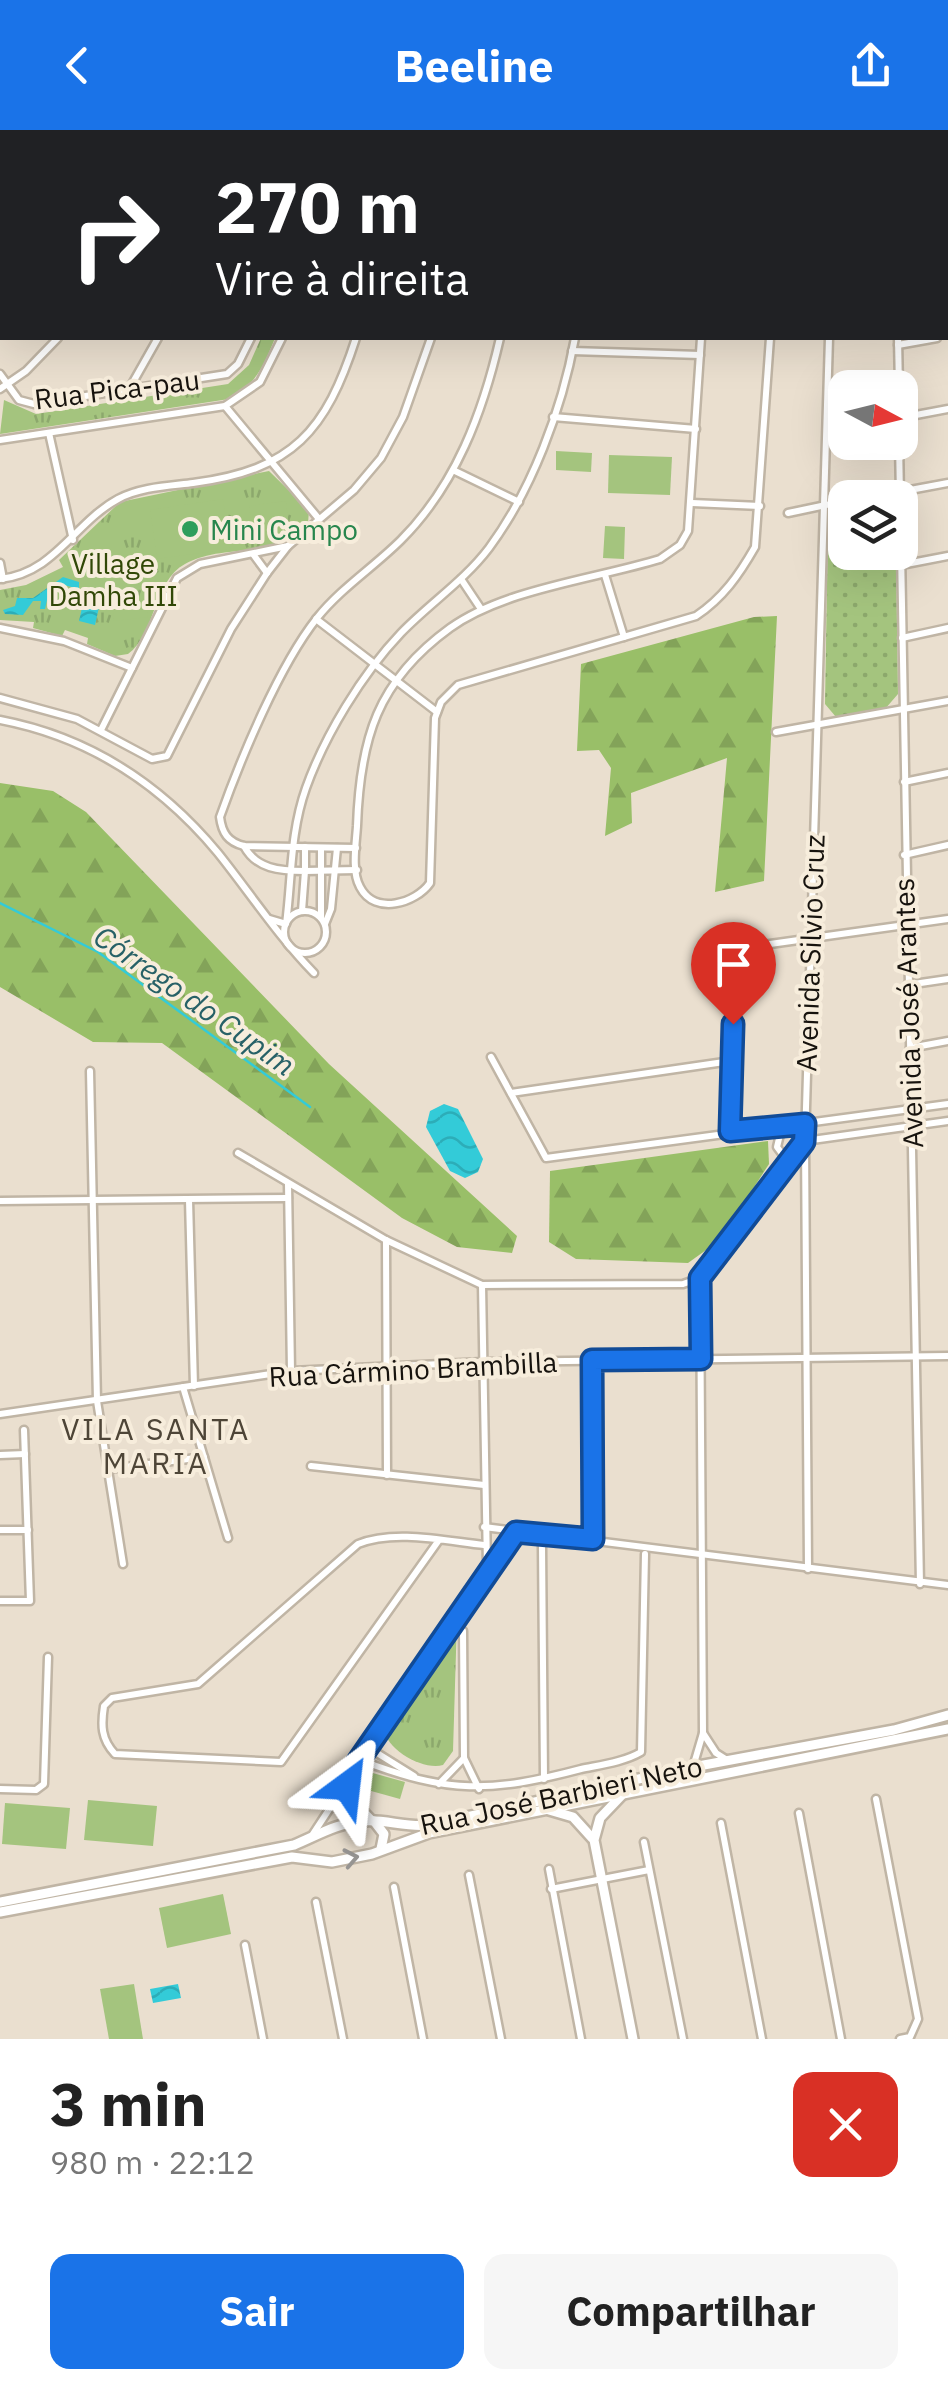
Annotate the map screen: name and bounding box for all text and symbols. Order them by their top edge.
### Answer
text: Beeline [394,36,554,94]
icon: back [50,38,105,93]
icon: share [843,38,898,93]
text: 270 m [215,161,420,252]
icon: right [50,170,180,300]
text: Vire à direita [215,249,469,307]
street label: Rua Pica-pau [32,360,202,418]
north arrow [828,370,918,460]
map controls [828,370,918,570]
button: layers [828,480,918,570]
place label: Mini Campo [210,511,358,548]
marker: Mini Campo [179,518,201,540]
park label: Village Damha III [48,545,178,614]
street label: Avenida Silvio Cruz [787,834,833,1072]
street label: Avenida José Arantes [885,877,931,1149]
water label: Córrego do Cupim [87,916,303,1084]
pin [691,922,776,1025]
icon: arrive [706,937,761,992]
street label: Rua Cármino Brambilla [268,1343,558,1395]
district label: VILA SANTA MARIA [61,1409,251,1482]
position arrow [295,1734,399,1838]
street label: Rua José Barbieri Neto [417,1747,705,1843]
one-way arrow [343,1849,360,1870]
text: 3 min [50,2064,207,2143]
button: close [793,2072,898,2177]
text: 980 m · 22:12 [50,2141,255,2183]
button: Sair [50,2254,464,2369]
button: Compartilhar [484,2254,898,2369]

